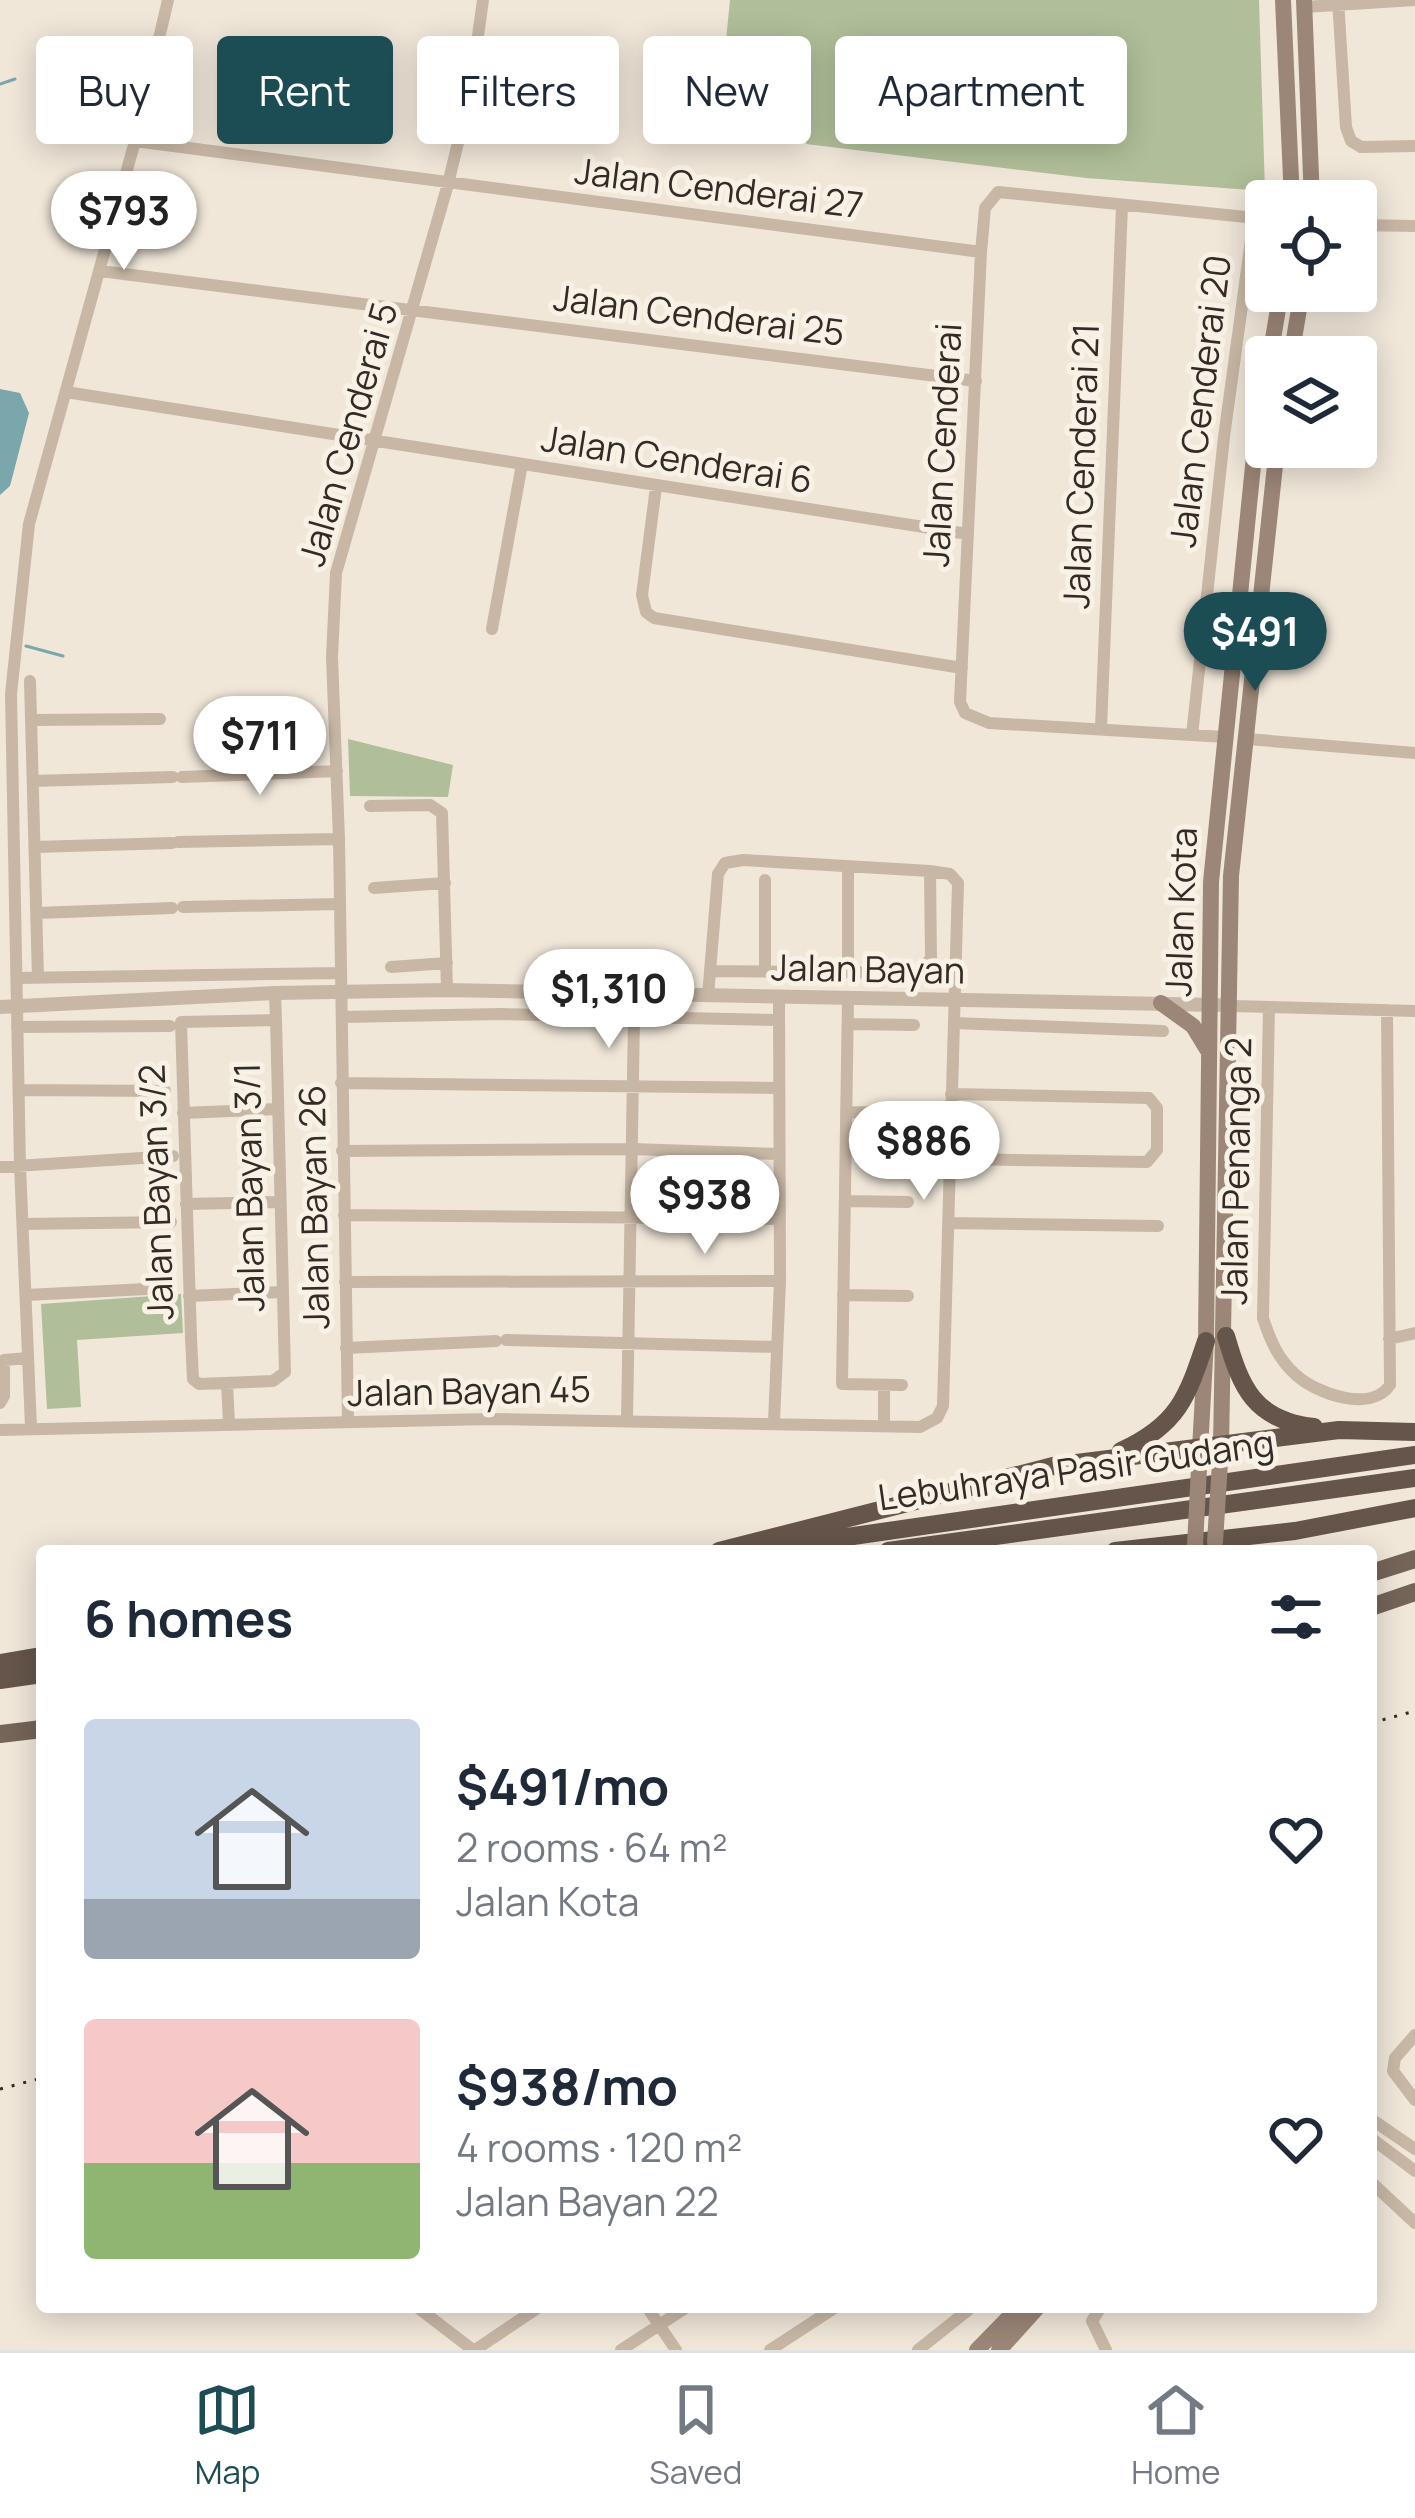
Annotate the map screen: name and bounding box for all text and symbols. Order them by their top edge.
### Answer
chip: Buy [36,36,193,144]
chip: Rent [217,36,393,144]
chip: Filters [417,36,619,144]
chip: New [643,36,811,144]
chip: Apartment [835,36,1127,144]
street label: Jalan Cenderai 27 [572,146,866,229]
pin: $793 [53,171,195,273]
map controls [1245,180,1377,468]
button: locate [1245,180,1377,312]
text: $793 [78,183,170,237]
street label: Jalan Cenderai 20 [1157,252,1242,550]
street label: Jalan Cenderai 25 [551,272,847,357]
street label: Jalan Cenderai 5 [286,296,409,571]
street label: Jalan Cenderai [911,322,972,568]
street label: Jalan Cenderai 21 [1051,322,1110,610]
button: layers [1245,336,1377,468]
street label: Jalan Cenderai 6 [538,413,816,504]
pin: $491 [1184,592,1326,694]
text: $491 [1211,604,1299,658]
pin: $711 [189,696,331,798]
text: $711 [220,708,300,762]
street label: Jalan Kota [1153,827,1208,997]
street label: Jalan Bayan [770,942,966,995]
pin: $1,310 [511,949,707,1051]
text: $1,310 [550,961,668,1015]
street label: Jalan Penanga 2 [1209,1037,1262,1305]
street label: Jalan Bayan 3/1 [222,1062,275,1312]
street label: Jalan Bayan 3/2 [127,1063,184,1321]
street label: Jalan Bayan 26 [287,1084,340,1330]
pin: $886 [853,1101,995,1203]
text: $886 [876,1113,972,1167]
pin: $938 [634,1155,776,1257]
text: $938 [657,1167,753,1221]
street label: Jalan Bayan 45 [347,1364,591,1417]
street label: Lebuhraya Pasir Gudang [875,1417,1277,1522]
text: 6 homes [84,1583,293,1652]
icon: filters [1263,1584,1329,1650]
text: $491/mo [456,1751,669,1820]
icon: home [180,1767,324,1911]
icon: heart [1263,1806,1329,1872]
text: 2 rooms · 64 m² [456,1820,727,1874]
text: Jalan Kota [456,1874,639,1928]
text: $938/mo [456,2051,678,2120]
icon: home [180,2067,324,2211]
icon: heart [1263,2106,1329,2172]
text: 4 rooms · 120 m² [456,2120,742,2174]
text: Jalan Bayan 22 [456,2174,719,2228]
tab: Map [194,2377,260,2494]
tab: Saved [649,2377,742,2494]
tab: Home [1131,2377,1221,2494]

